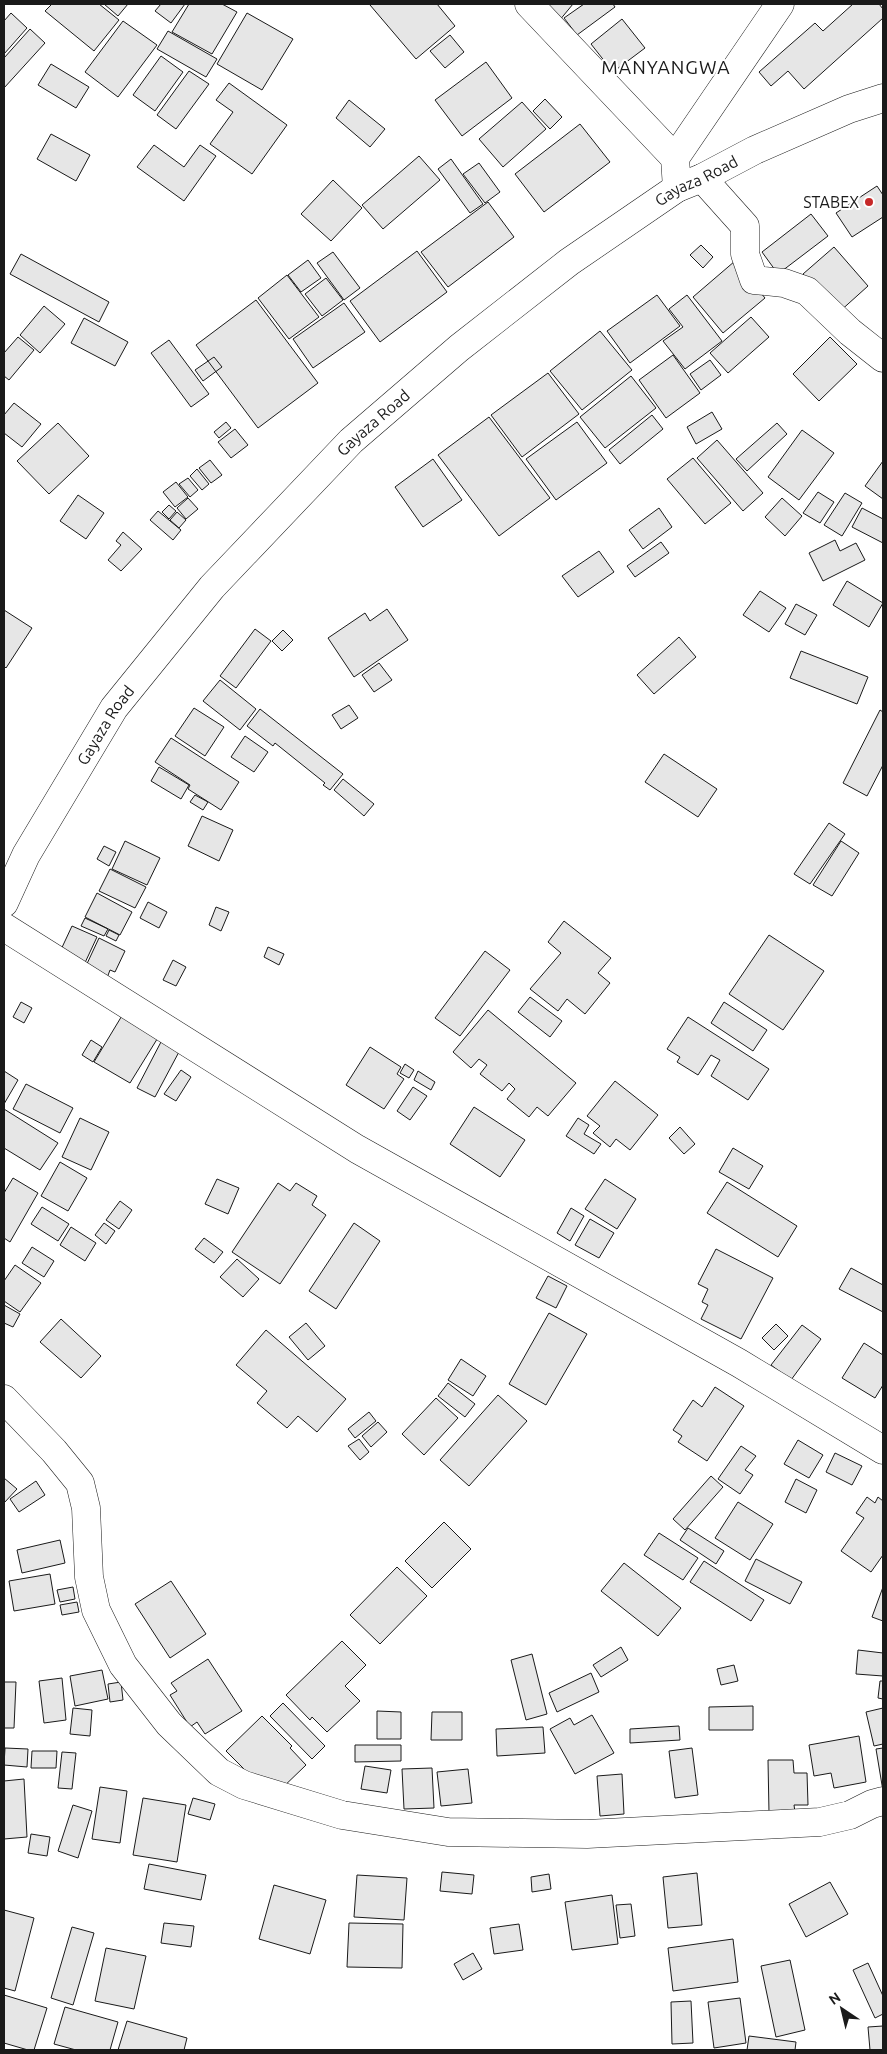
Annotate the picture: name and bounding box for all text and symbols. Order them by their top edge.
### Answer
district label: MANYANGWA [601,56,731,78]
street label: Gayaza Road [651,152,741,210]
place label: STABEX [803,193,859,211]
marker: STABEX [863,196,875,208]
street label: Gayaza Road [333,386,413,459]
street label: Gayaza Road [73,682,138,768]
north arrow [817,1984,867,2034]
text: N [826,1989,843,2008]

